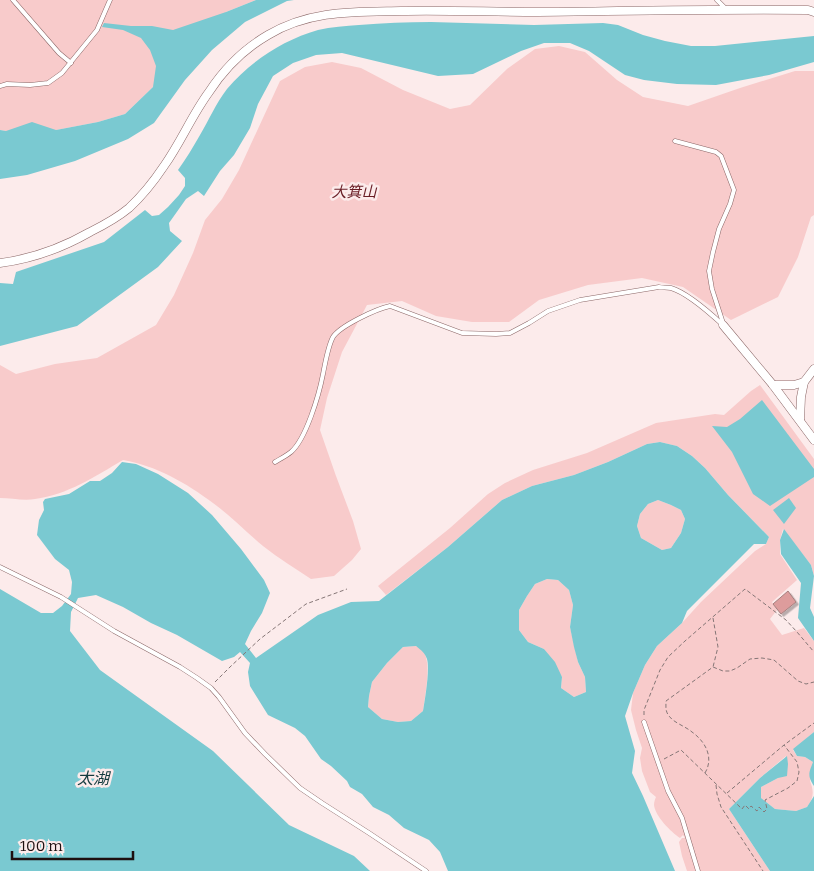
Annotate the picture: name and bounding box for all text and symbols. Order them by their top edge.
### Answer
park label: 大箕山 [331,183,377,201]
water label: 太湖 [77,769,112,788]
scale bar [12,828,134,860]
text: 100 m [20,837,63,855]

